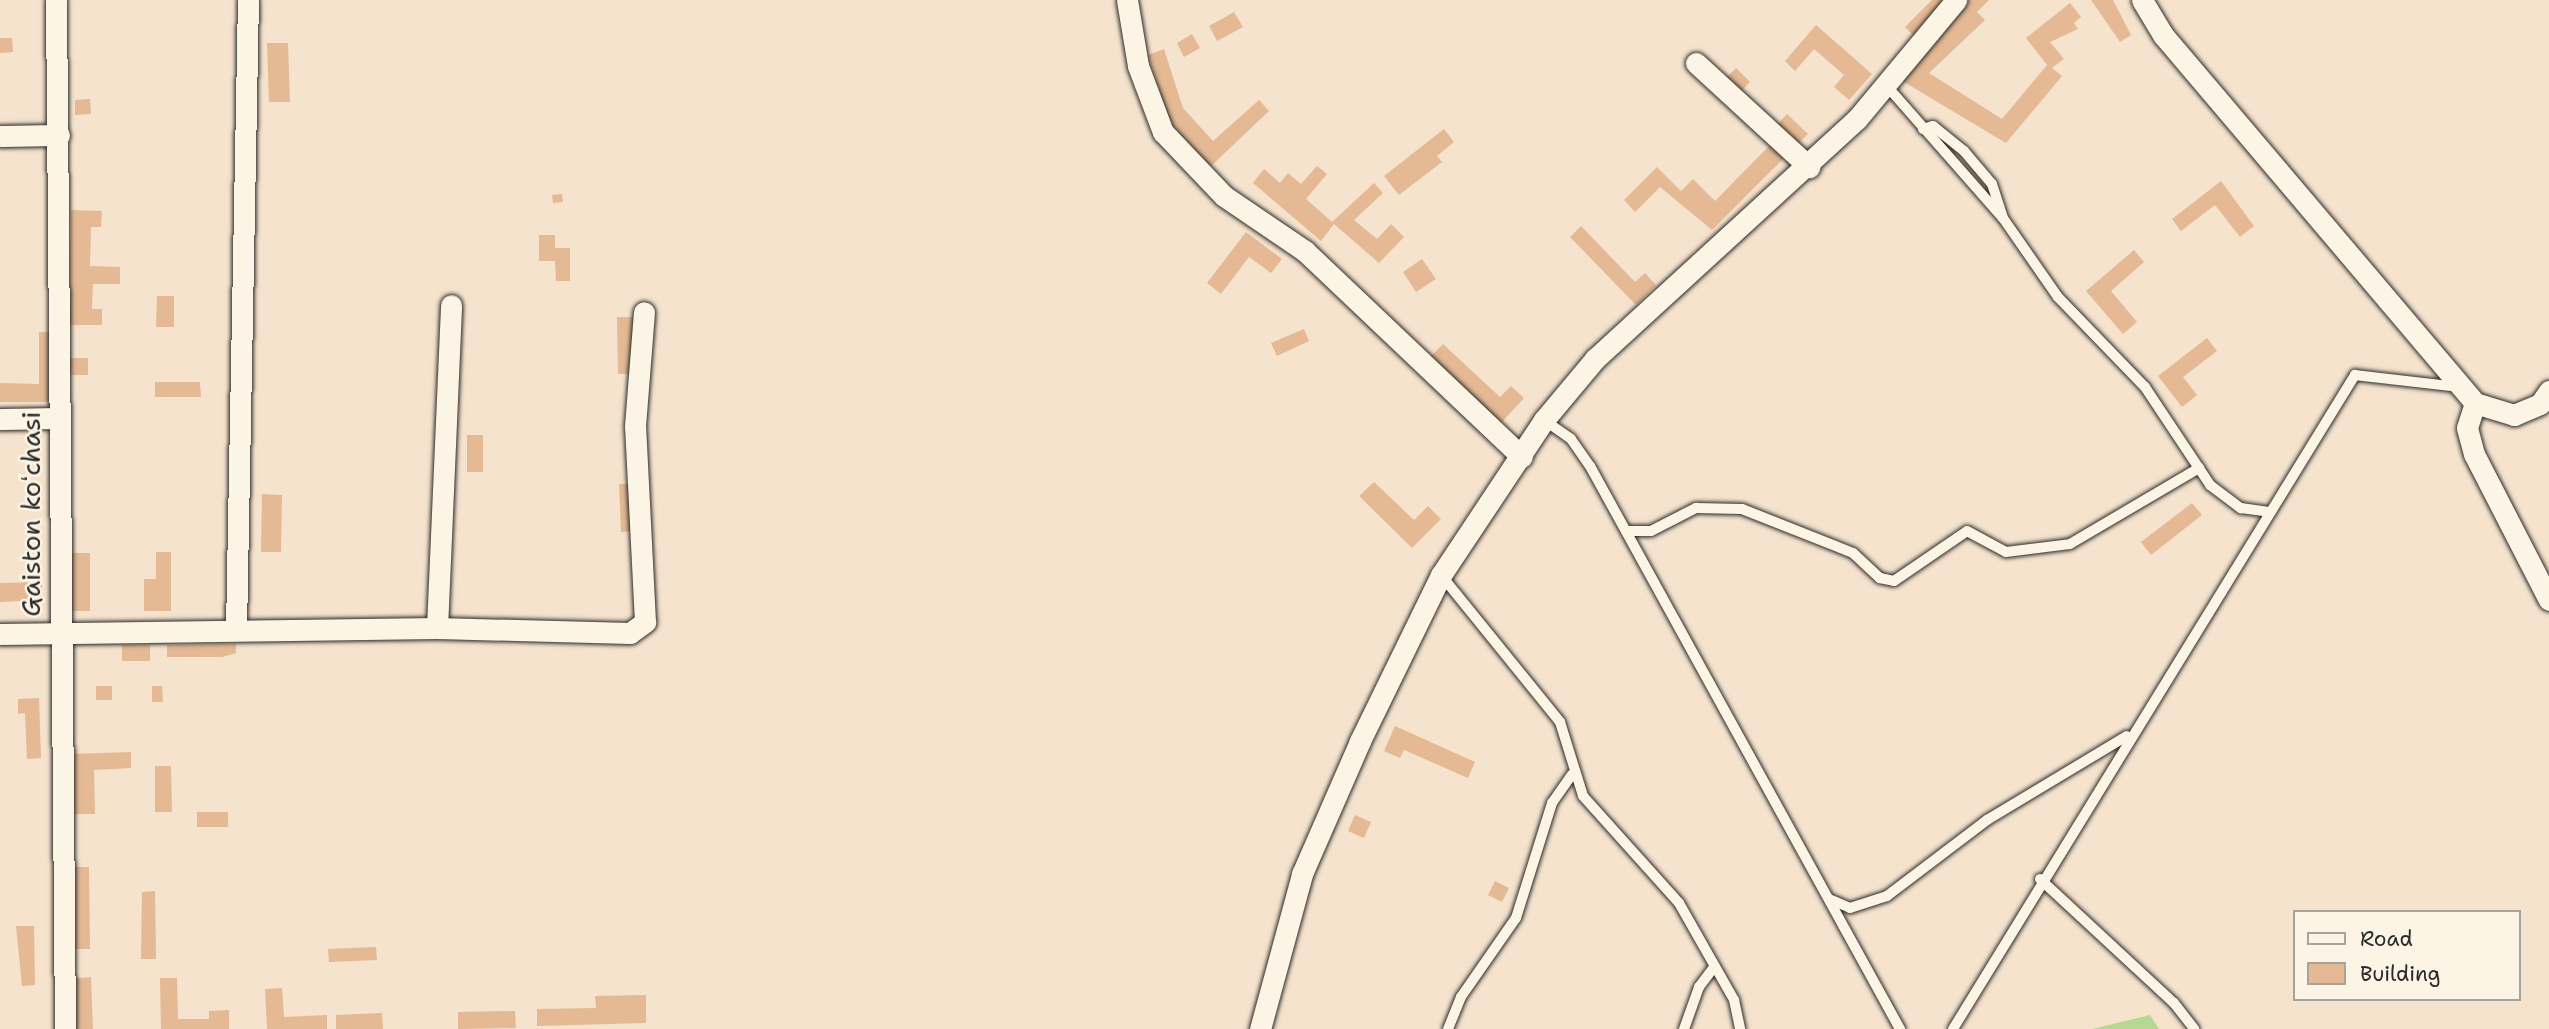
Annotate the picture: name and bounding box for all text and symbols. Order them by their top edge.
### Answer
street label: Gaiston koʻchasi [15,411,47,617]
legend [2294,910,2521,1001]
text: Road [2360,925,2413,953]
text: Building [2360,960,2440,988]

